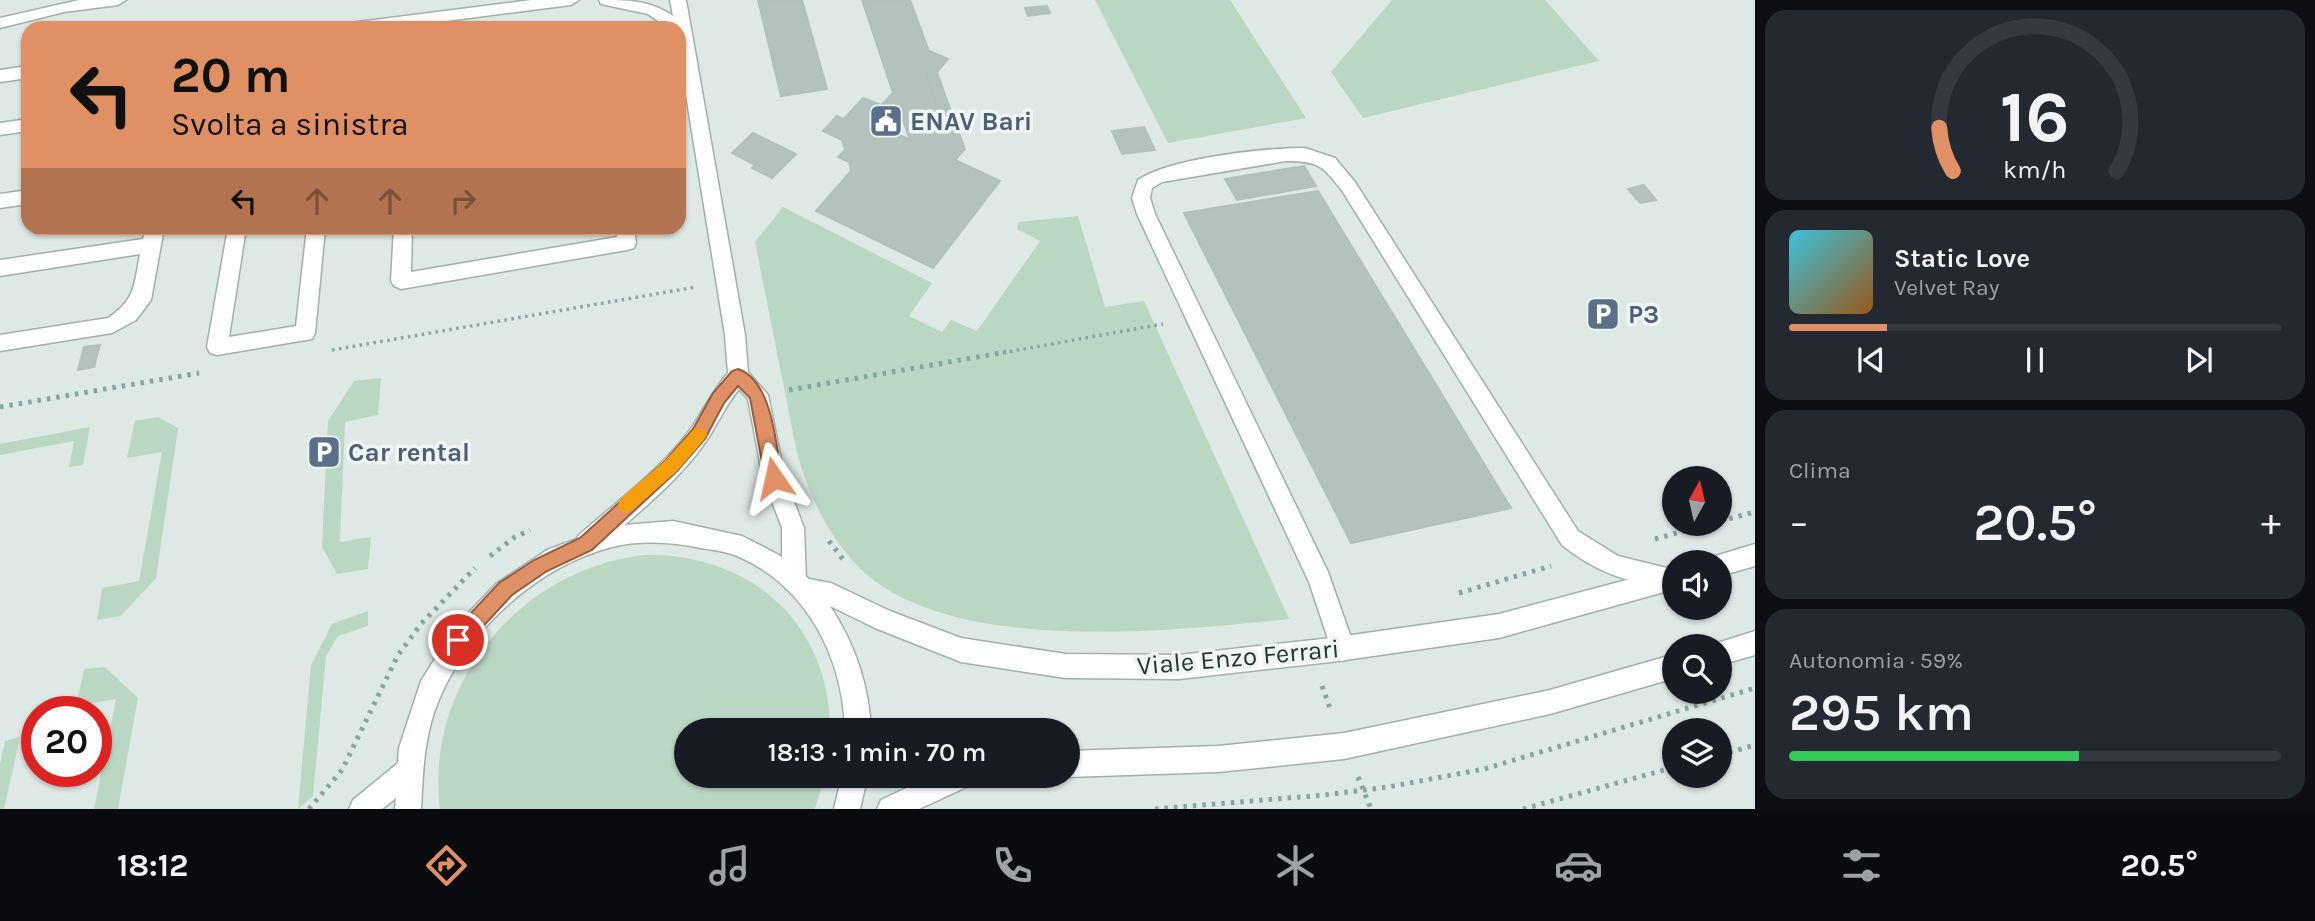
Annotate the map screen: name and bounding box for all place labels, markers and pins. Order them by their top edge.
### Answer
public building icon: ENAV Bari [867,102,905,140]
place label: ENAV Bari [910,106,1032,137]
parking icon: P3 [1584,295,1622,333]
place label: P3 [1628,299,1659,330]
parking icon: Car rental [305,433,343,471]
place label: Car rental [348,437,470,468]
pin [428,610,488,670]

